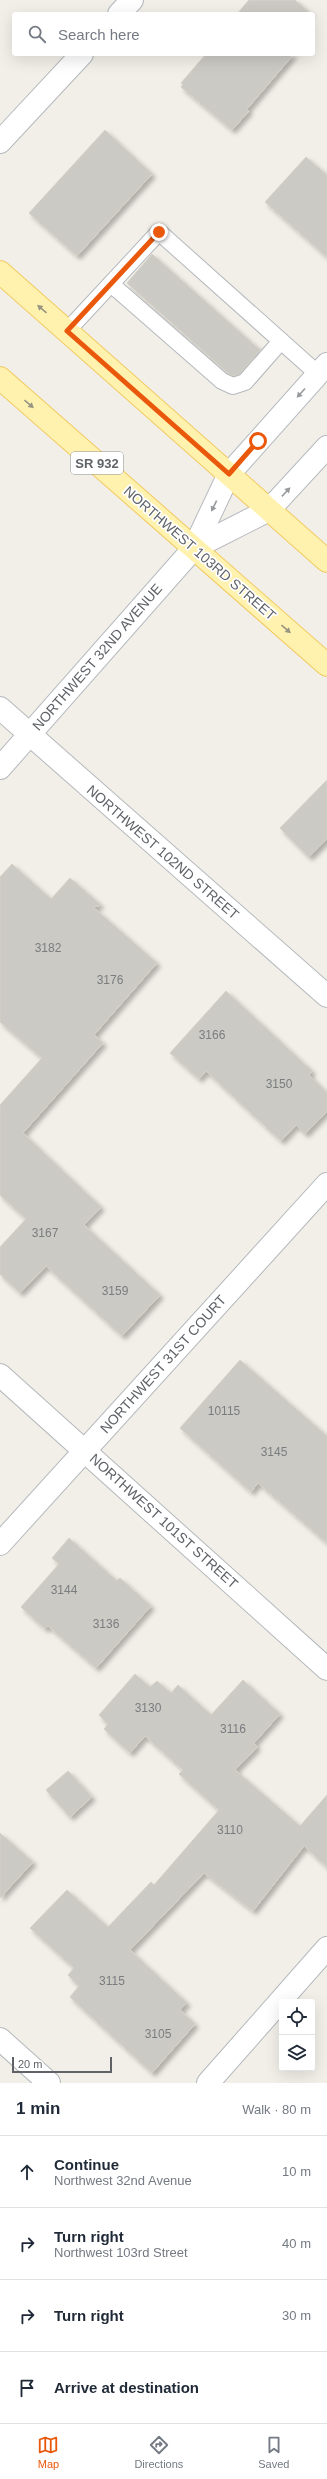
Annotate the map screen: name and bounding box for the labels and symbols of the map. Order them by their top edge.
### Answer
route end [150,223,168,241]
one-way arrow [37,305,47,314]
one-way arrow [297,388,306,397]
one-way arrow [25,399,34,408]
route start [249,432,267,450]
road number: SR 932 [71,452,123,474]
street label: NORTHWEST 103RD STREET [121,483,280,624]
one-way arrow [281,487,290,497]
one-way arrow [211,500,217,511]
street label: NORTHWEST 32ND AVENUE [29,580,165,734]
one-way arrow [281,625,291,634]
street label: NORTHWEST 102ND STREET [84,782,243,923]
house number: 3182 [35,941,62,955]
house number: 3176 [97,973,124,987]
house number: 3166 [199,1028,226,1042]
house number: 3150 [266,1077,293,1091]
house number: 3167 [32,1226,59,1240]
house number: 3159 [102,1284,129,1298]
street label: NORTHWEST 31ST COURT [97,1291,230,1436]
house number: 10115 [208,1404,241,1418]
house number: 3145 [261,1445,288,1459]
street label: NORTHWEST 101ST STREET [87,1450,242,1592]
house number: 3144 [51,1583,78,1597]
house number: 3136 [93,1617,120,1631]
house number: 3130 [135,1701,162,1715]
house number: 3116 [220,1722,246,1736]
house number: 3110 [217,1823,243,1837]
house number: 3115 [99,1974,125,1988]
house number: 3105 [145,2027,172,2041]
scale bar [12,2055,112,2074]

